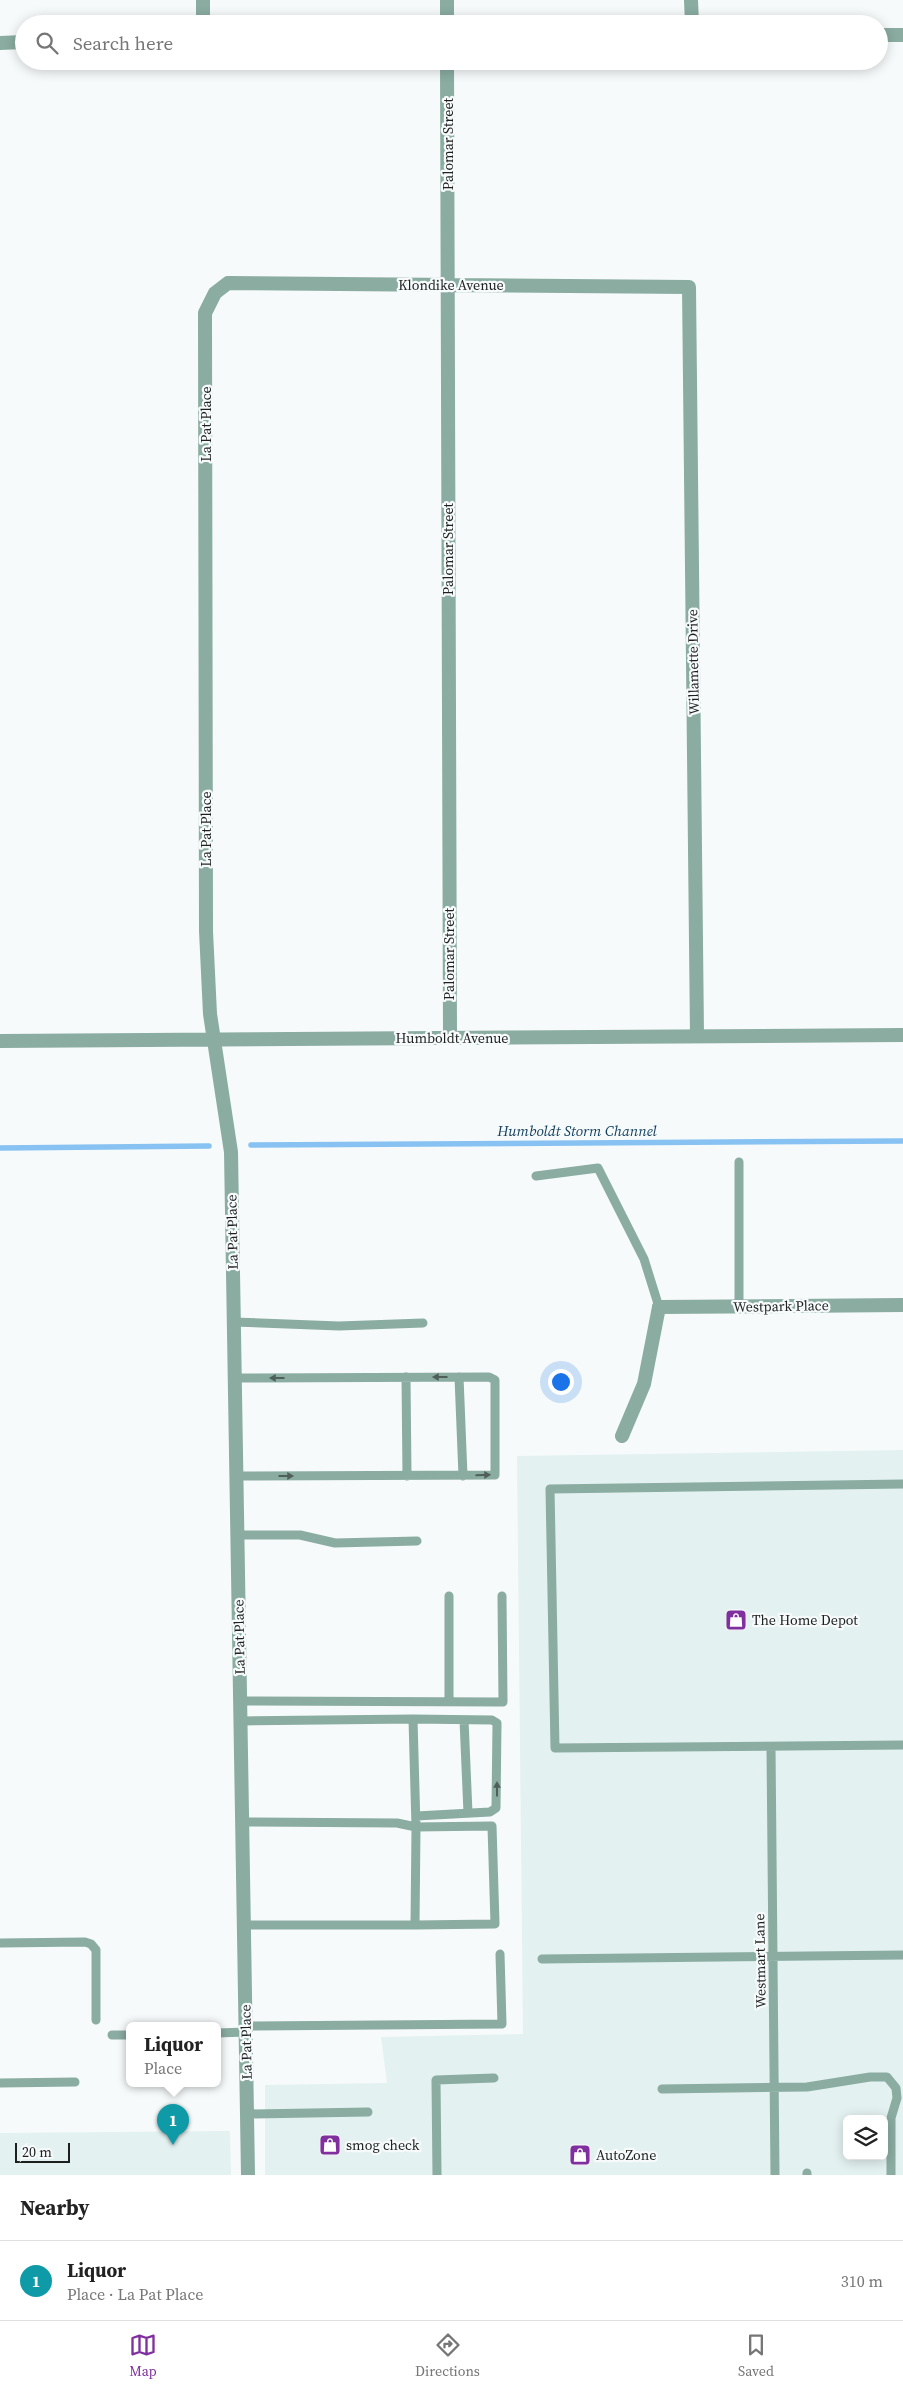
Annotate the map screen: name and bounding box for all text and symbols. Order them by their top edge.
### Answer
search box [15,15,888,70]
icon: search [33,29,61,57]
text: Search here [73,30,173,56]
street label: Palomar Street [438,97,458,190]
street label: Klondike Avenue [398,275,504,295]
street label: La Pat Place [196,386,216,462]
street label: Palomar Street [438,502,458,595]
street label: Willamette Drive [682,609,704,715]
street label: La Pat Place [196,791,216,867]
street label: Palomar Street [439,907,459,1000]
street label: Humboldt Avenue [395,1028,509,1048]
water label: Humboldt Storm Channel [496,1120,658,1141]
street label: La Pat Place [221,1194,243,1270]
street label: Westpark Place [733,1295,829,1317]
your location [548,1369,574,1395]
one-way arrow [432,1373,448,1381]
one-way arrow [269,1374,285,1382]
one-way arrow [475,1471,491,1479]
one-way arrow [278,1472,294,1480]
street label: La Pat Place [228,1599,250,1675]
shop icon: The Home Depot [724,1608,748,1632]
place label: The Home Depot [752,1610,858,1630]
one-way arrow [493,1781,501,1797]
street label: Westmart Lane [749,1913,771,2009]
street label: La Pat Place [235,2004,257,2080]
popup [126,2022,221,2087]
text: Liquor [144,2031,203,2057]
text: Place [144,2057,182,2079]
pin: 1 [157,2104,189,2145]
map controls [843,2115,888,2160]
button: layers [843,2115,888,2160]
shop icon: smog check [318,2133,342,2157]
place label: smog check [346,2135,420,2155]
scale bar [15,2140,70,2163]
text: 20 m [22,2142,52,2162]
shop icon: AutoZone [568,2143,592,2167]
place label: AutoZone [596,2145,656,2165]
text: Nearby [20,2193,90,2222]
text: Liquor [67,2257,126,2283]
text: 1 [32,2270,40,2292]
text: 310 m [841,2270,883,2292]
text: Place · La Pat Place [67,2283,203,2305]
tab: Map [129,2331,157,2381]
tab: Directions [415,2331,480,2381]
tab: Saved [738,2331,774,2381]

